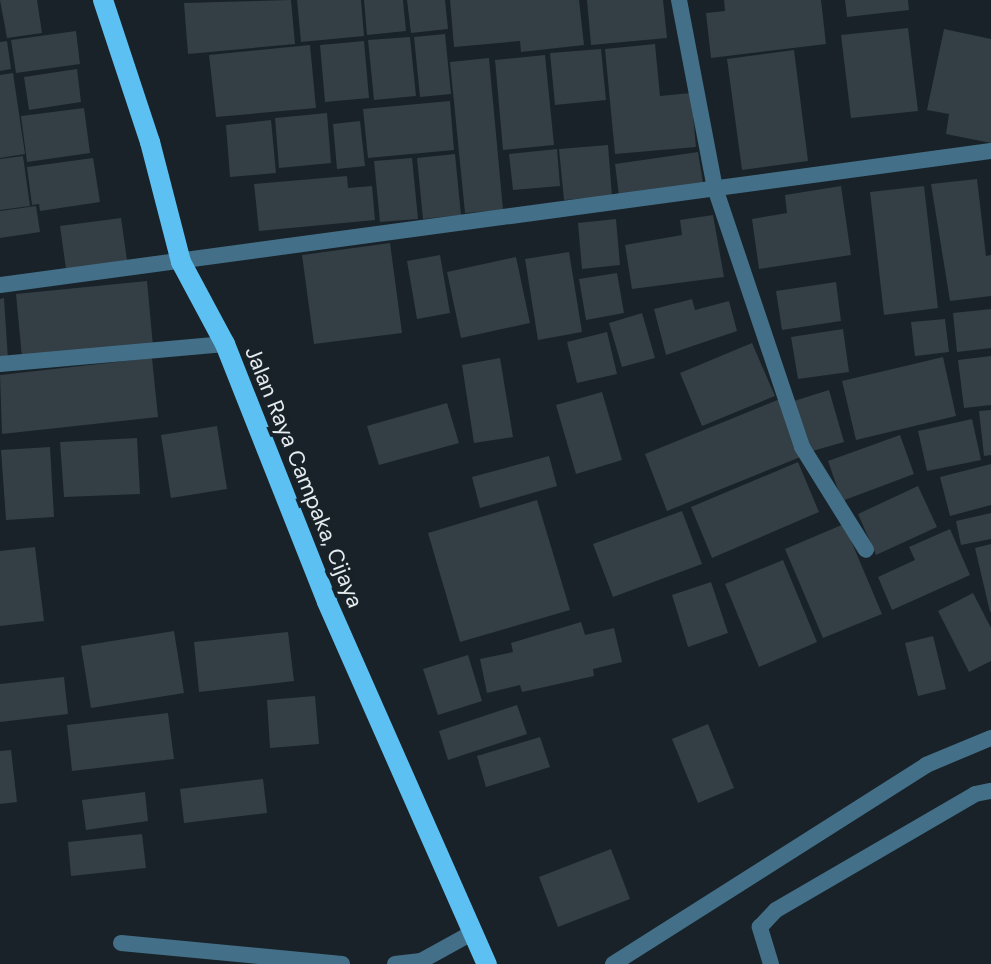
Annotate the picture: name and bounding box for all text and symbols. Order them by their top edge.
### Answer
street label: Jalan Raya Campaka, Cijaya [239,342,369,612]

